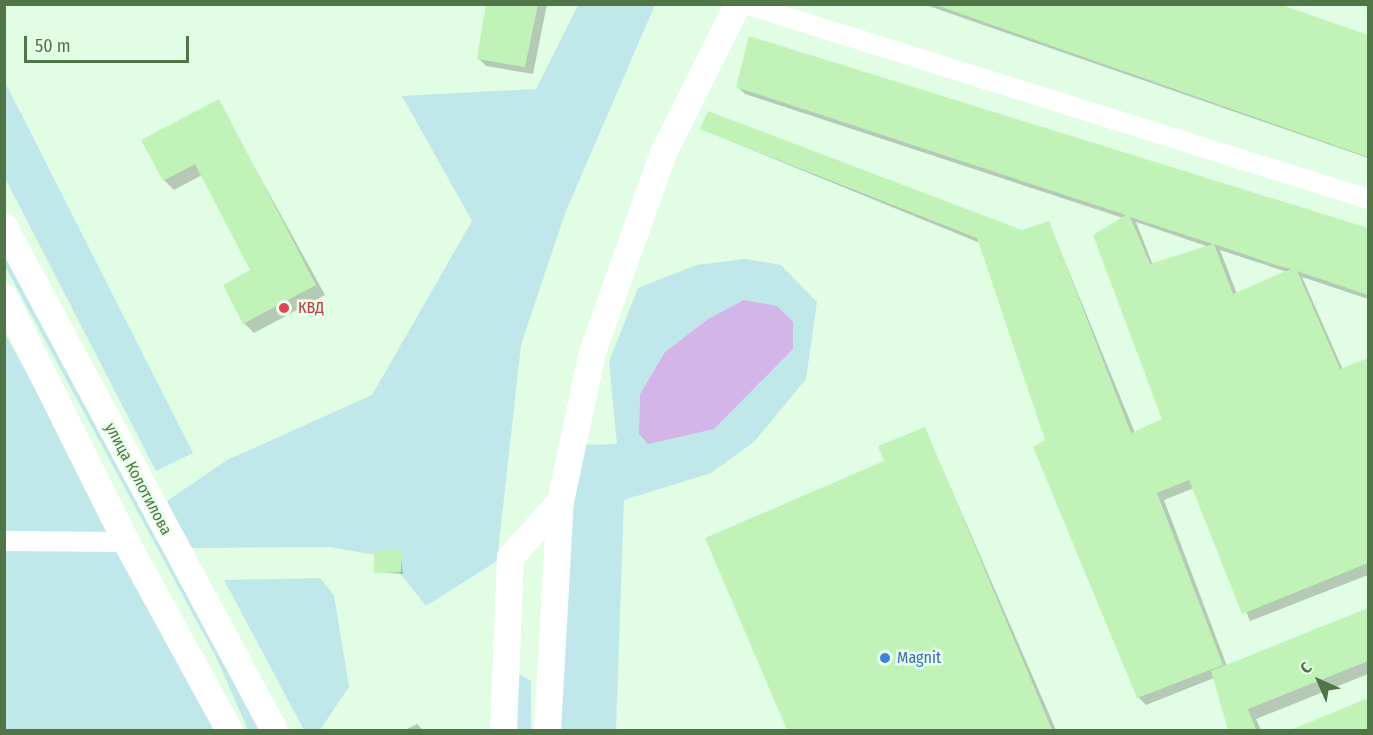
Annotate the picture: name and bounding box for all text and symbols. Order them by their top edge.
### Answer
scale bar [27,24,192,62]
text: 50 m [35,35,71,57]
place label: КВД [298,298,324,318]
marker: КВД [275,299,293,317]
street label: улица Колотилова [100,420,176,538]
place label: Magnit [897,648,941,668]
marker: Magnit [878,651,892,665]
north arrow [1289,651,1349,711]
text: С [1296,658,1316,678]

